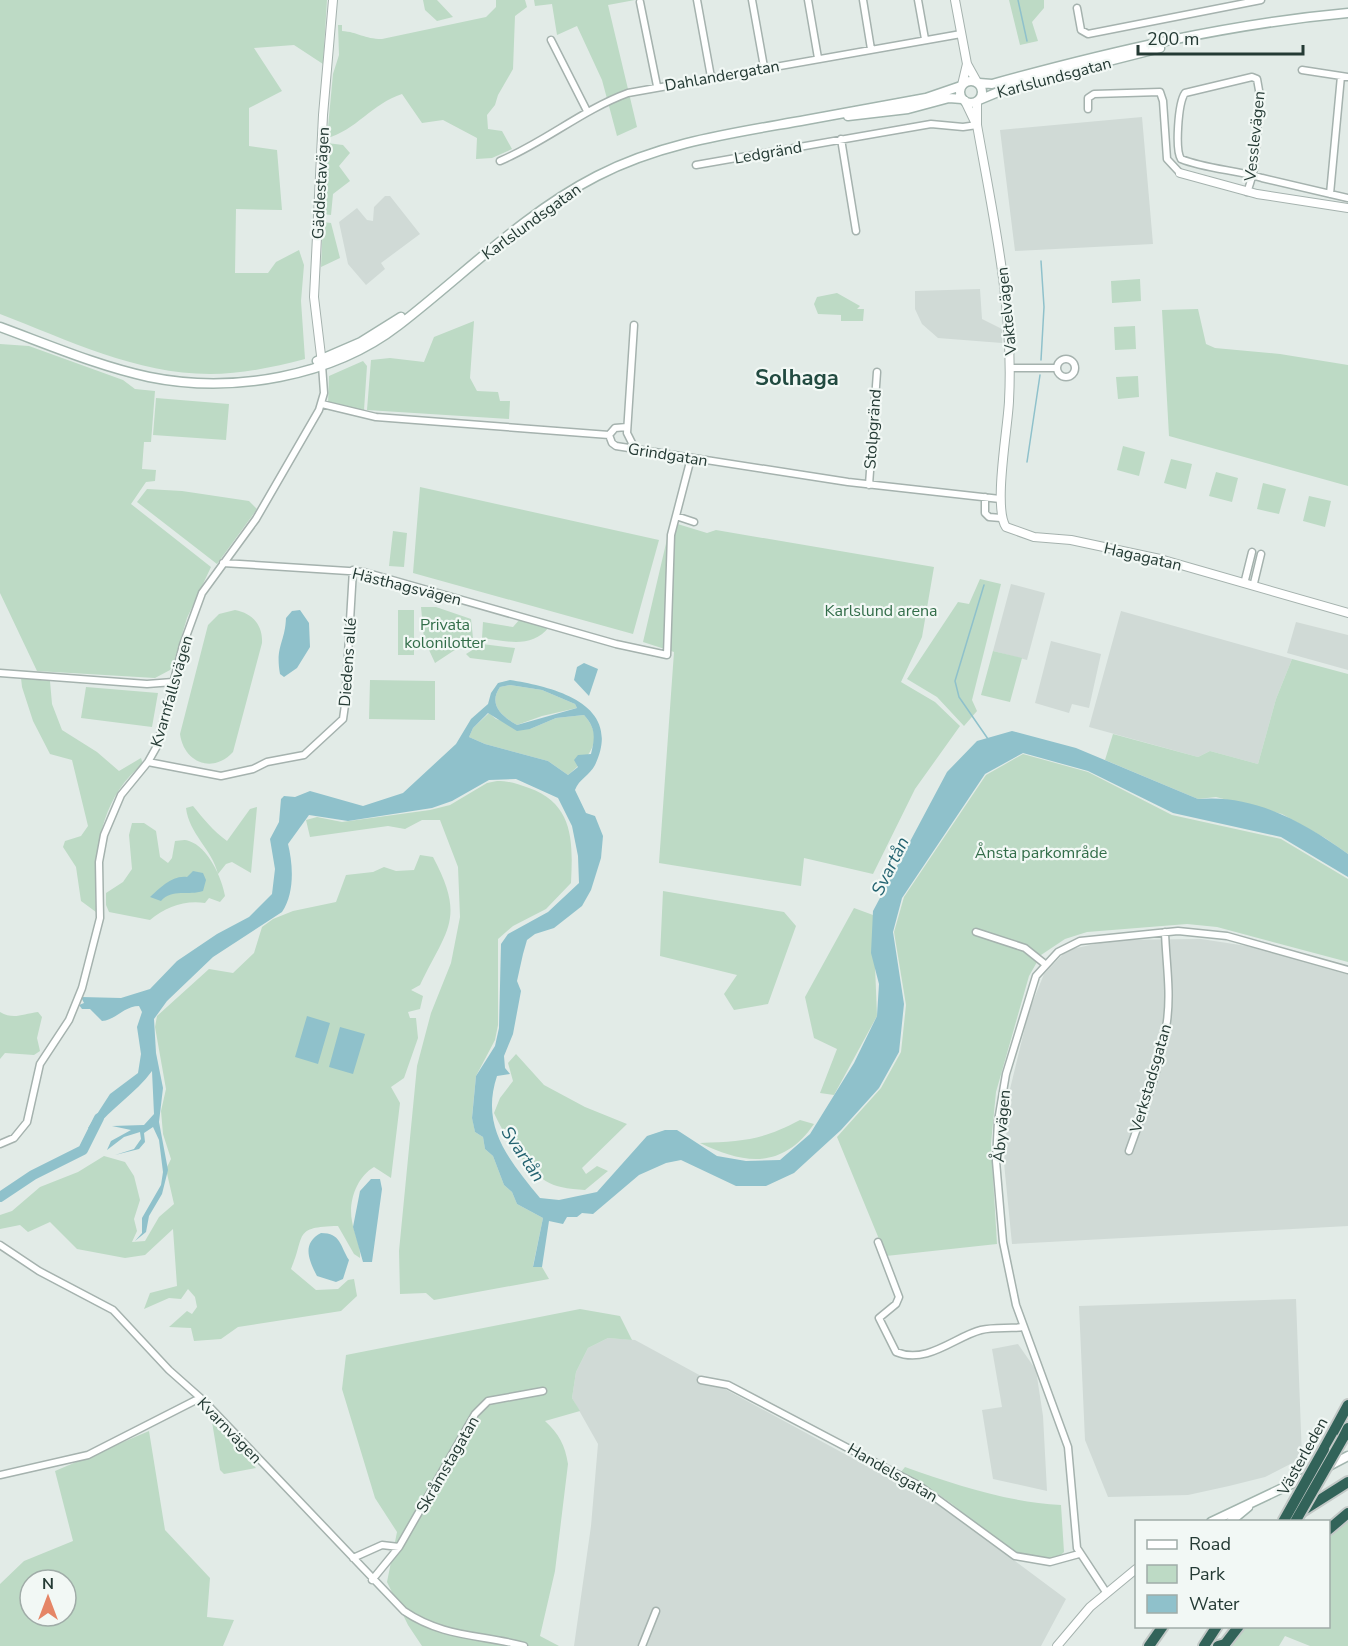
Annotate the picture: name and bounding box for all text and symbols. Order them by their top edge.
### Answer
scale bar [1138,18,1303,56]
text: 200 m [1147,27,1199,51]
street label: Karlslundsgatan [995,52,1114,104]
street label: Dahlandergatan [663,55,781,97]
street label: Vesslevägen [1239,90,1271,183]
street label: Gäddestavägen [307,126,335,240]
street label: Ledgränd [733,136,804,170]
street label: Karlslundsgatan [478,178,586,265]
street label: Vaktelvägen [991,266,1023,357]
district label: Solhaga [755,363,839,393]
street label: Stolpgränd [859,388,887,470]
street label: Grindgatan [626,438,709,472]
street label: Hagagatan [1102,537,1184,577]
street label: Hästhagsvägen [350,563,464,611]
park label: Karlslund arena [825,600,938,622]
park label: Privata kolonilotter [404,614,486,654]
street label: Diedens allé [334,617,362,707]
street label: Kvarnfallsvägen [146,633,198,750]
water label: Svartån [865,833,915,899]
park label: Ånsta parkområde [975,842,1107,864]
street label: Verkstadsgatan [1125,1021,1177,1136]
street label: Åbyvägen [988,1089,1016,1163]
water label: Svartån [496,1121,550,1187]
street label: Kvarnvägen [192,1393,267,1469]
street label: Skråmstagatan [411,1412,484,1517]
street label: Västerleden [1272,1414,1333,1500]
street label: Handelsgatan [843,1438,942,1508]
legend [1135,1520,1330,1628]
text: Road [1189,1532,1231,1556]
text: Park [1189,1562,1226,1586]
north arrow [18,1568,78,1628]
text: N [42,1573,54,1595]
text: Water [1189,1592,1240,1616]

